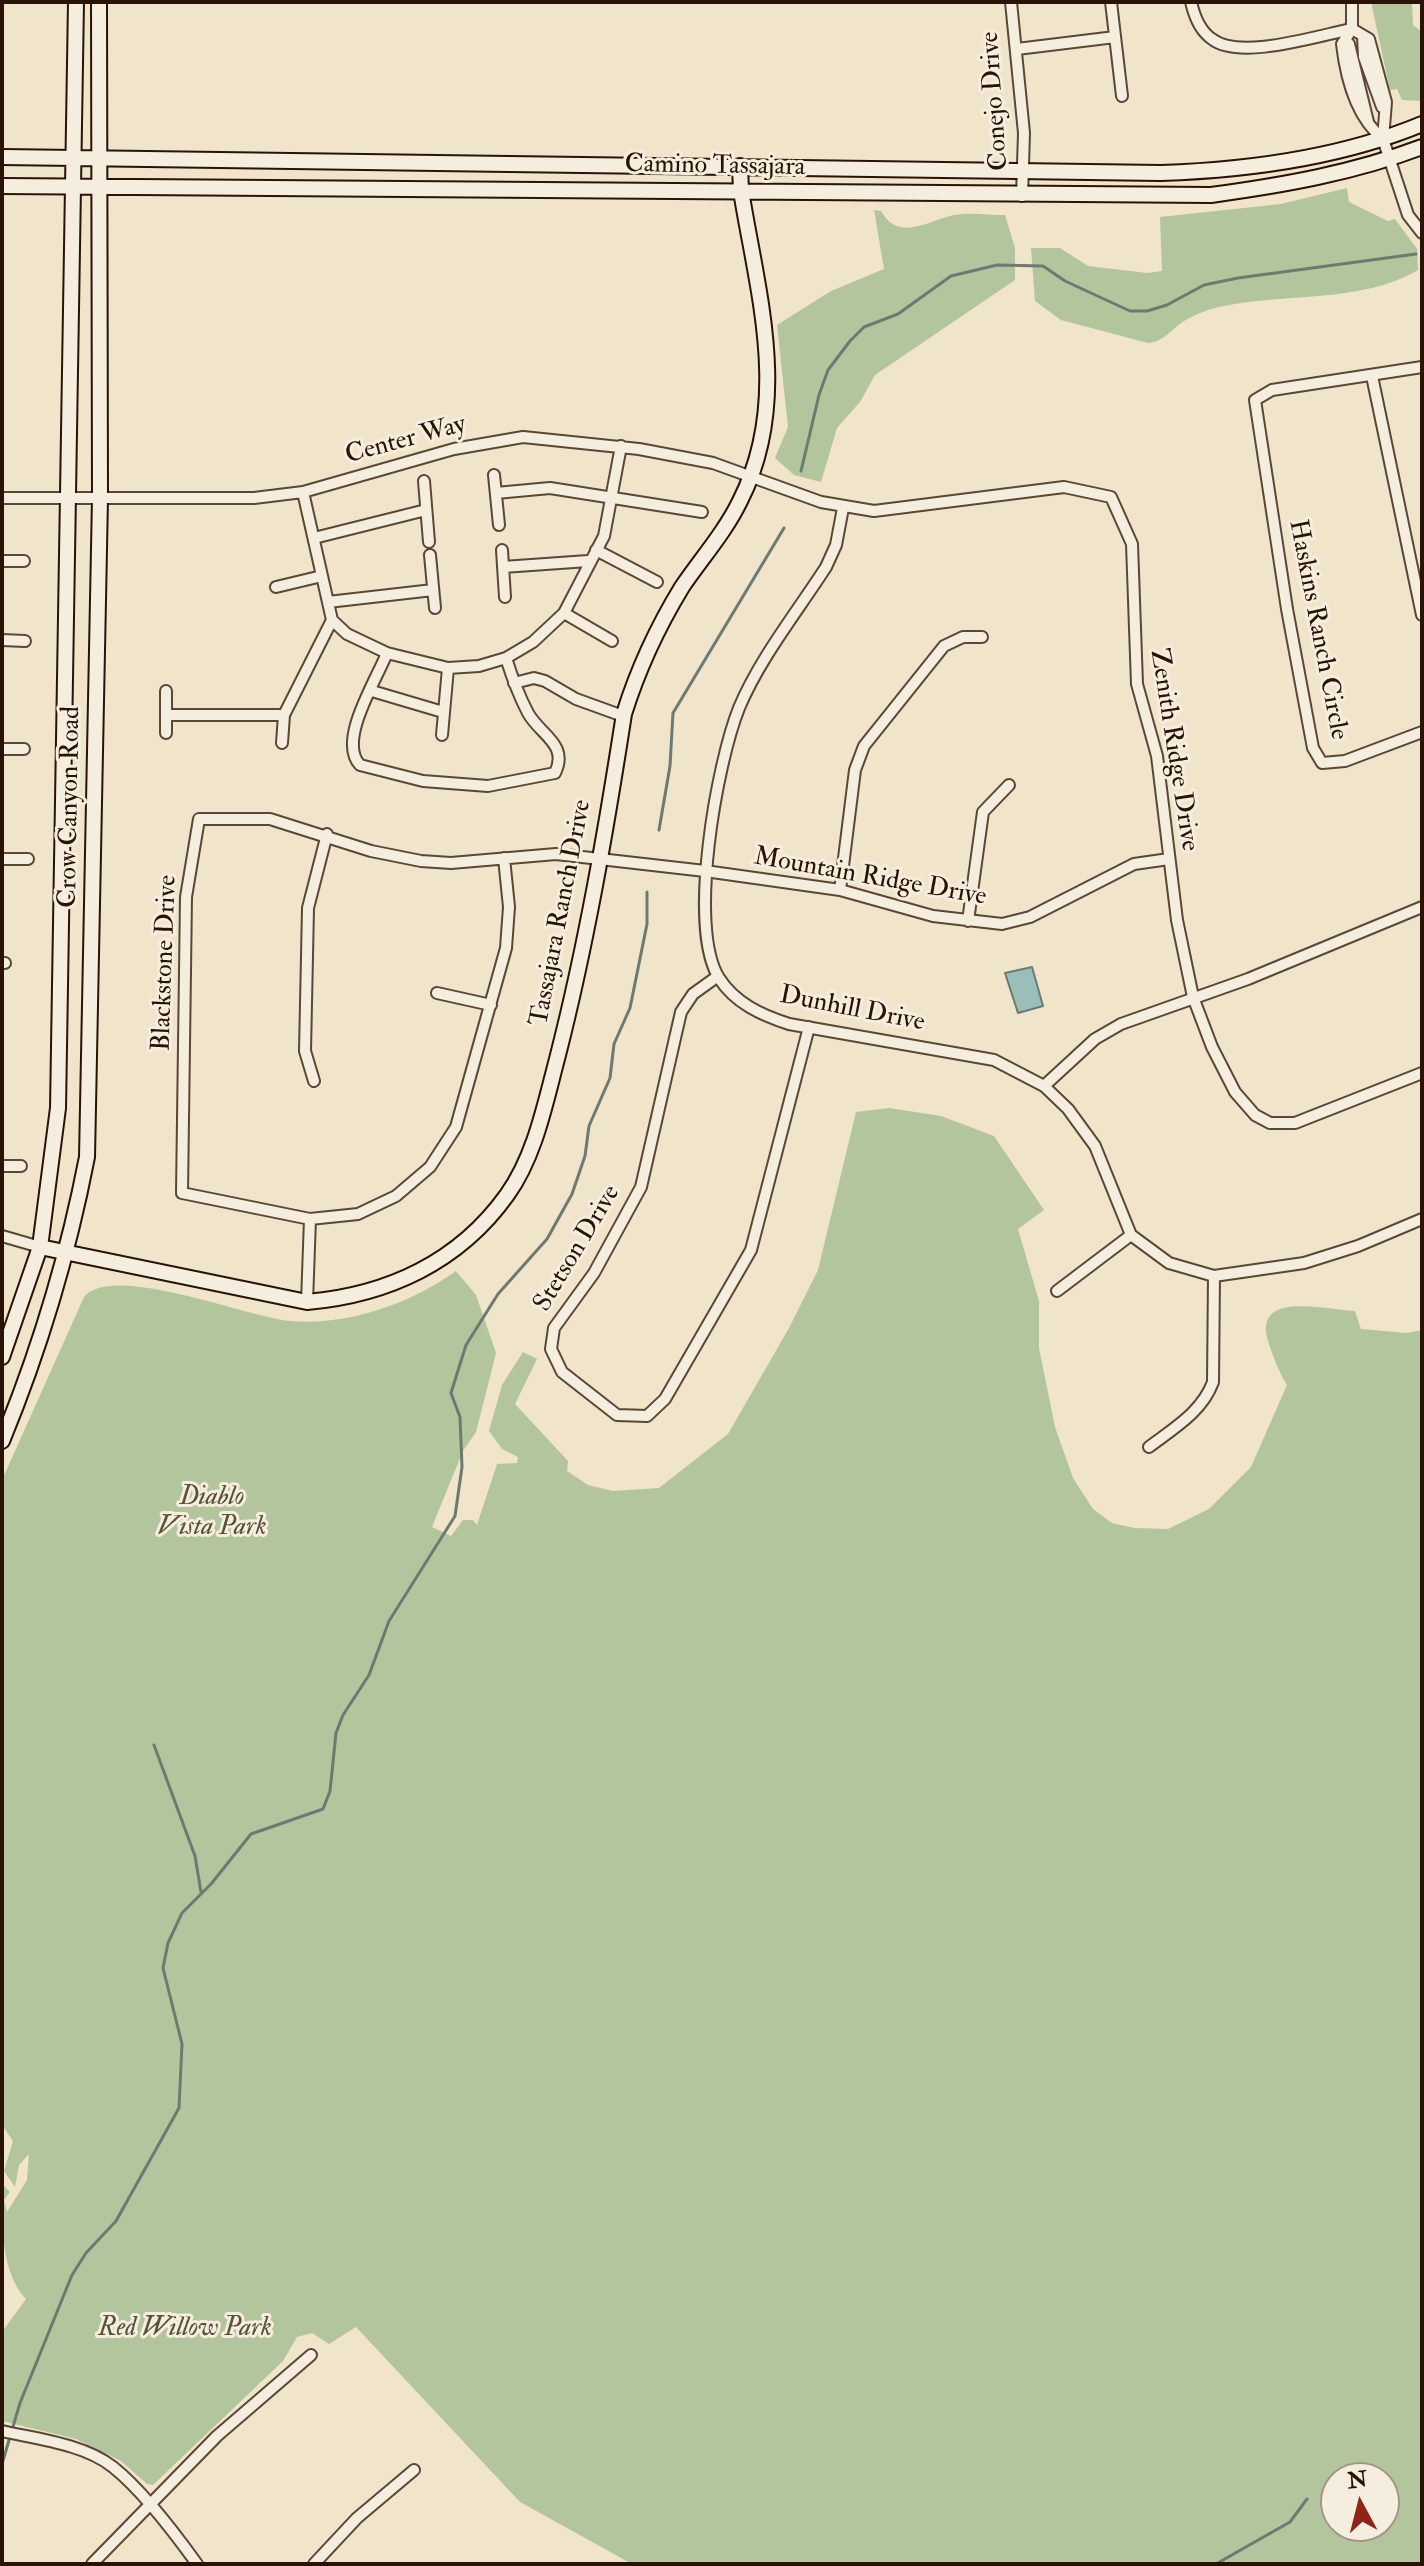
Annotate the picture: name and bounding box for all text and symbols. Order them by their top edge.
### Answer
street label: Conejo Drive [976,30,1016,172]
street label: Camino Tassajara [624,150,806,184]
street label: Center Way [342,410,470,472]
street label: Haskins Ranch Circle [1280,517,1354,743]
street label: Zenith Ridge Drive [1142,646,1204,854]
street label: Crow Canyon Road [54,706,88,908]
street label: Tassajara Ranch Drive [525,797,599,1029]
street label: Mountain Ridge Drive [751,842,989,914]
street label: Blackstone Drive [147,874,185,1052]
street label: Dunhill Drive [777,981,927,1039]
street label: Stetson Drive [528,1180,628,1318]
park label: Diablo Vista Park [157,1482,267,1544]
park label: Red Willow Park [98,2313,272,2345]
north arrow [1320,2462,1400,2542]
text: N [1346,2465,1369,2495]

